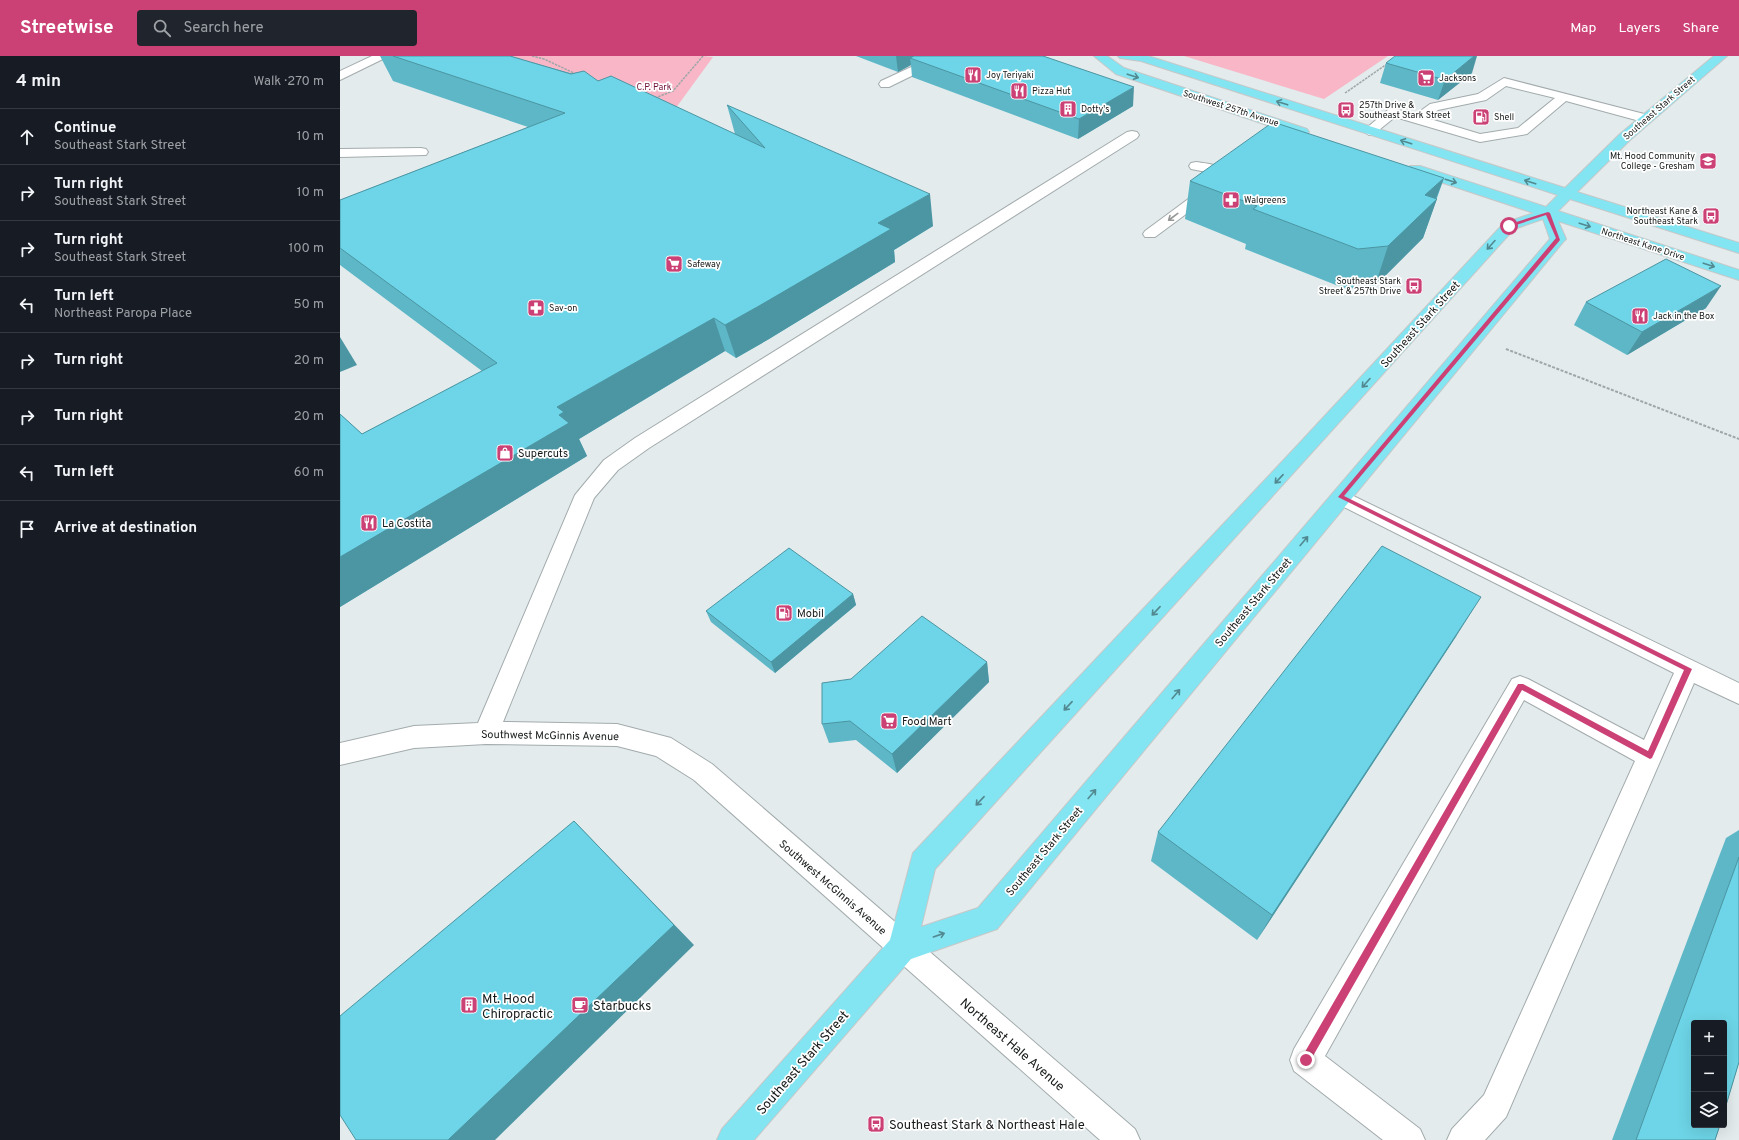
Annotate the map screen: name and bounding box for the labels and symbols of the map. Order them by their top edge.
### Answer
restaurant icon: Joy Teriyaki [963,65,983,85]
supermarket icon: Jacksons [1416,68,1436,88]
place label: Joy Teriyaki [986,70,1034,81]
one-way arrow [1127,73,1140,80]
place label: Jacksons [1439,73,1476,84]
street label: Southeast Stark Street [1621,74,1697,143]
restaurant icon: Pizza Hut [1009,81,1029,101]
park label: C.P. Park [636,82,672,93]
place label: Pizza Hut [1032,86,1071,97]
street label: Southwest 257th Avenue [1182,88,1280,129]
building icon: Dotty's [1058,99,1078,119]
one-way arrow [1276,99,1289,106]
bus stop icon: 257th Drive & Southeast Stark Street [1336,100,1356,120]
place label: 257th Drive & Southeast Stark Street [1359,100,1451,121]
place label: Dotty's [1081,104,1109,115]
fuel station icon: Shell [1471,107,1491,127]
place label: Shell [1494,112,1514,123]
one-way arrow [1399,138,1412,145]
place label: Mt. Hood Community College - Gresham [1610,151,1695,172]
school or university icon: Mt. Hood Community College - Gresham [1698,151,1718,171]
one-way arrow [1445,178,1458,185]
one-way arrow [1523,178,1536,185]
pharmacy icon: Walgreens [1221,190,1241,210]
place label: Walgreens [1244,195,1286,206]
place label: Northeast Kane & Southeast Stark [1626,206,1698,227]
bus stop icon: Northeast Kane & Southeast Stark [1701,206,1721,226]
one-way arrow [1168,213,1179,222]
route start [1500,217,1518,235]
one-way arrow [1578,222,1591,229]
street label: Northeast Kane Drive [1600,226,1686,263]
one-way arrow [1487,240,1496,251]
supermarket icon: Safeway [664,254,684,274]
place label: Safeway [687,259,721,270]
one-way arrow [1702,262,1715,269]
place label: Southeast Stark Street & 257th Drive [1319,276,1401,297]
bus stop icon: Southeast Stark Street & 257th Drive [1404,276,1424,296]
street label: Southeast Stark Street [1378,278,1463,371]
pharmacy icon: Sav-on [526,298,546,318]
place label: Sav-on [549,303,577,314]
restaurant icon: Jack in the Box [1630,306,1650,326]
place label: Jack in the Box [1653,311,1715,322]
one-way arrow [1362,378,1371,388]
shop icon: Supercuts [495,443,515,463]
place label: Supercuts [518,447,568,461]
one-way arrow [1274,474,1283,484]
restaurant icon: La Costita [359,513,379,533]
place label: La Costita [382,517,432,531]
one-way arrow [1300,535,1309,546]
street label: Southeast Stark Street [1212,555,1295,650]
fuel station icon: Mobil [774,603,794,623]
one-way arrow [1152,606,1161,616]
place label: Mobil [797,607,824,621]
one-way arrow [1171,689,1180,699]
one-way arrow [1063,701,1073,711]
supermarket icon: Food Mart [879,711,899,731]
place label: Food Mart [902,715,952,729]
street label: Southwest McGinnis Avenue [481,728,619,744]
one-way arrow [1088,788,1097,799]
one-way arrow [975,796,984,806]
street label: Southeast Stark Street [1003,804,1086,899]
street label: Southwest McGinnis Avenue [776,837,889,938]
one-way arrow [933,931,945,939]
place label: Mt. Hood Chiropractic [482,992,553,1023]
building icon: Mt. Hood Chiropractic [459,995,479,1015]
cafe icon: Starbucks [570,995,590,1015]
street label: Northeast Hale Avenue [956,996,1067,1095]
place label: Starbucks [593,999,651,1015]
street label: Southeast Stark Street [754,1008,853,1118]
route end [1297,1051,1315,1069]
bus stop icon: Southeast Stark & Northeast Hale [866,1114,886,1134]
place label: Southeast Stark & Northeast Hale [889,1118,1085,1134]

